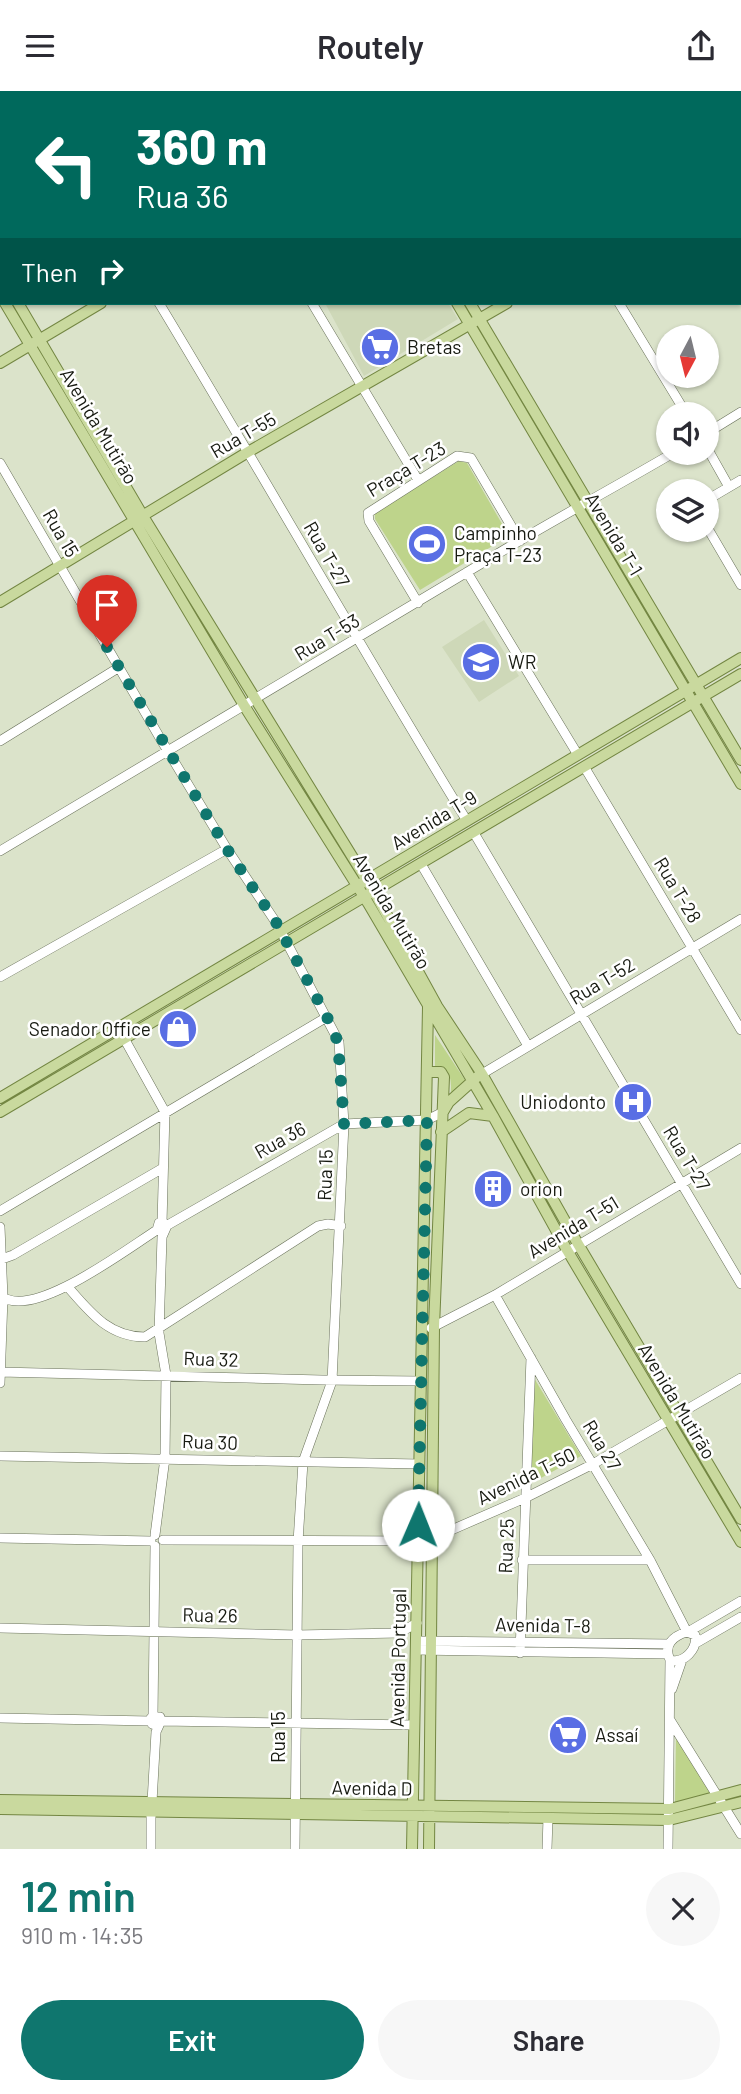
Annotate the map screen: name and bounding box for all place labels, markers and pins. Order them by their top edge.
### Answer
supermarket icon: Bretas [359,326,401,368]
place label: Bretas [407,335,462,358]
place label: Campinho Praça T-23 [454,521,542,566]
sports icon: Campinho Praça T-23 [406,523,448,565]
pin [77,575,137,647]
school or university icon: WR [460,641,502,683]
place label: WR [508,650,536,673]
shop icon: Senador Office [157,1008,199,1050]
place label: Senador Office [29,1017,151,1040]
hospital icon: Uniodonto [612,1081,654,1123]
place label: Uniodonto [520,1090,606,1113]
building icon: orion [472,1168,514,1210]
place label: orion [520,1177,563,1200]
supermarket icon: Assaí [547,1714,589,1756]
place label: Assaí [595,1723,638,1746]

